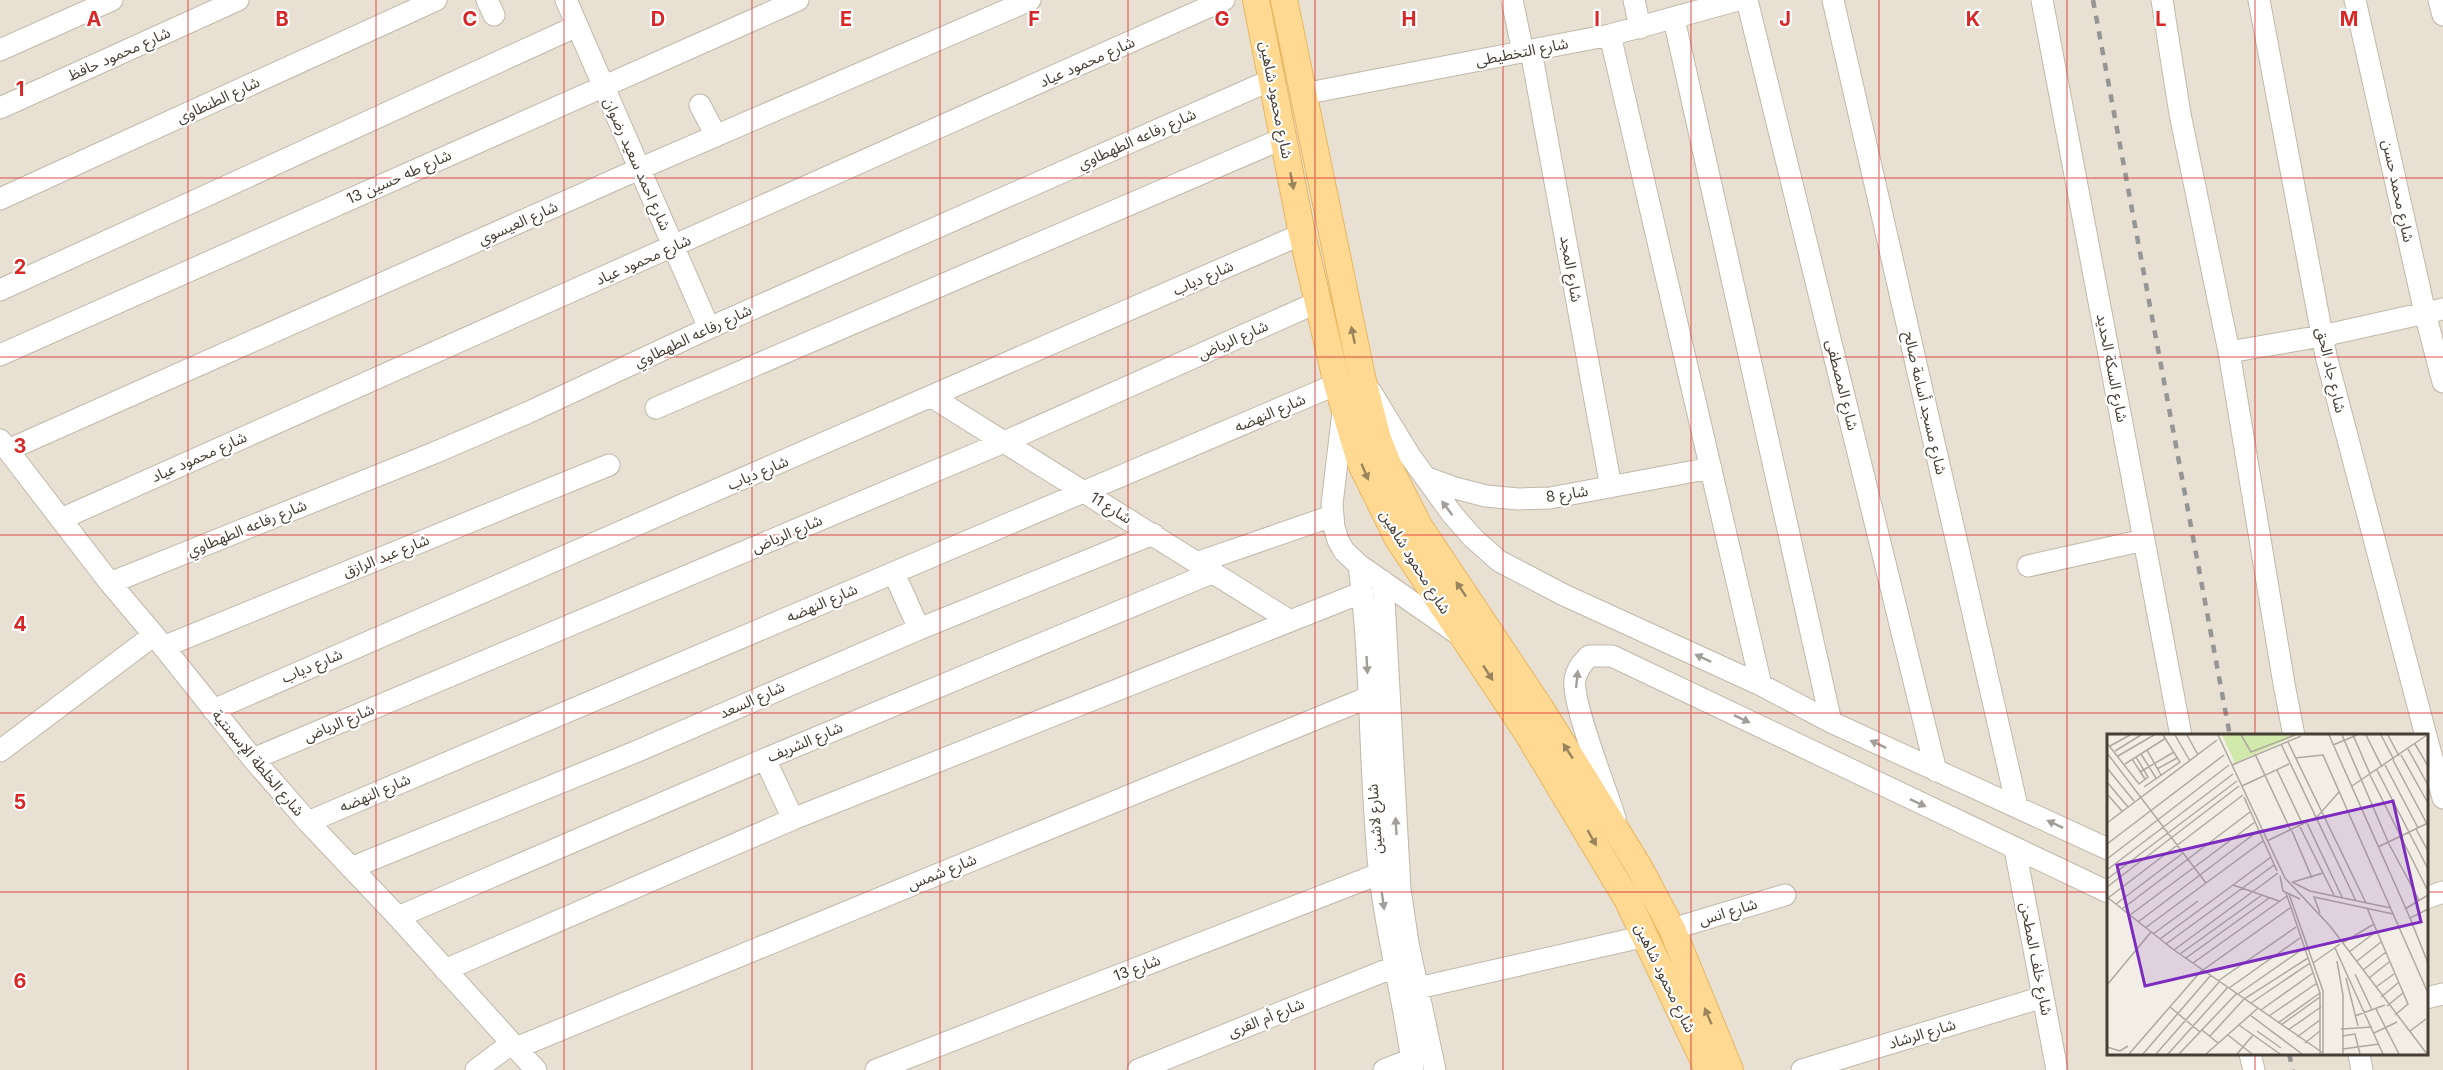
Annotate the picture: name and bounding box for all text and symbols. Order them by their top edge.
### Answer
text: A [87,7,102,31]
text: B [275,7,289,31]
text: C [463,7,477,31]
text: D [651,7,665,31]
text: E [840,7,852,31]
text: F [1028,7,1040,31]
text: G [1214,7,1230,31]
text: H [1402,7,1416,31]
text: I [1594,7,1600,31]
text: J [1779,7,1791,31]
text: K [1966,7,1980,31]
text: L [2155,7,2167,31]
text: M [2340,7,2358,31]
street label: شارع محمود حافظ [65,22,175,87]
street label: شارع محمود عياد [1036,32,1139,94]
street label: شارع التخطيطى [1474,33,1571,73]
street label: شارع محمود شاهين [1253,40,1297,161]
street label: شارع الطنطاوى [173,72,264,130]
text: 1 [16,77,24,101]
street label: شارع احمد سعيد رضوان [597,94,675,235]
street label: شارع رفاعه الطهطاوي [1075,104,1200,176]
street label: شارع محمد حسن [2375,138,2419,245]
street label: شارع طه حسين 13 [343,145,456,211]
one-way arrow [1288,172,1297,191]
street label: شارع العيسوي [475,196,562,251]
street label: شارع محمود عياد [592,230,695,292]
street label: شارع المجد [1553,234,1587,304]
text: 2 [14,255,26,279]
street label: شارع دياب [1170,256,1237,302]
street label: شارع رفاعه الطهطاوي [631,300,756,374]
street label: شارع السكة الحديد [2090,312,2132,425]
street label: شارع الرياض [1195,316,1272,366]
one-way arrow [1348,325,1357,344]
street label: شارع جاد الحق [2310,325,2351,415]
street label: شارع مسجد أسامة صالح [1897,329,1951,477]
street label: شارع المصطفى [1819,337,1863,433]
street label: شارع النهضه [1231,389,1310,439]
street label: شارع محمود عياد [148,427,251,489]
text: 3 [14,434,26,458]
street label: شارع دياب [724,451,793,497]
one-way arrow [1360,463,1369,480]
street label: شارع 8 [1544,481,1590,509]
street label: شارع 11 [1085,487,1136,530]
street label: شارع رفاعه الطهطاوي [184,495,311,563]
one-way arrow [1442,500,1454,515]
street label: شارع محمود شاهين [1373,506,1455,619]
street label: شارع الرياض [749,510,826,560]
street label: شارع عبد الرازق [340,529,433,584]
street label: شارع النهضه [783,579,862,629]
one-way arrow [1455,580,1466,597]
text: 4 [13,612,27,636]
street label: شارع دياب [278,644,347,690]
one-way arrow [1694,653,1711,662]
one-way arrow [1363,655,1372,674]
one-way arrow [1482,665,1493,681]
one-way arrow [1572,670,1582,689]
street label: شارع السعد [716,677,789,725]
street label: شارع الرياض [301,699,378,749]
street label: شارع الخلطة الإسمنتية [206,705,309,822]
one-way arrow [1733,715,1750,724]
street label: شارع الشريف [764,717,847,769]
inset map [2107,734,2428,1055]
one-way arrow [1869,739,1886,748]
one-way arrow [1563,743,1574,759]
street label: شارع النهضه [336,769,415,819]
street label: شارع لاشين [1363,783,1389,855]
text: 5 [14,790,26,814]
one-way arrow [1909,798,1926,807]
one-way arrow [1392,817,1401,836]
one-way arrow [2047,820,2064,829]
one-way arrow [1586,830,1597,846]
street label: شارع شمس [904,849,981,897]
one-way arrow [1379,892,1388,911]
street label: شارع انس [1696,894,1760,932]
street label: شارع خلف المطحن [2013,901,2057,1018]
street label: شارع محمود شاهين [1628,920,1700,1037]
street label: شارع 13 [1111,950,1164,988]
text: 6 [14,969,27,993]
street label: شارع أم القرى [1225,994,1308,1044]
one-way arrow [1703,1007,1712,1025]
street label: شارع الرشاد [1886,1014,1959,1056]

